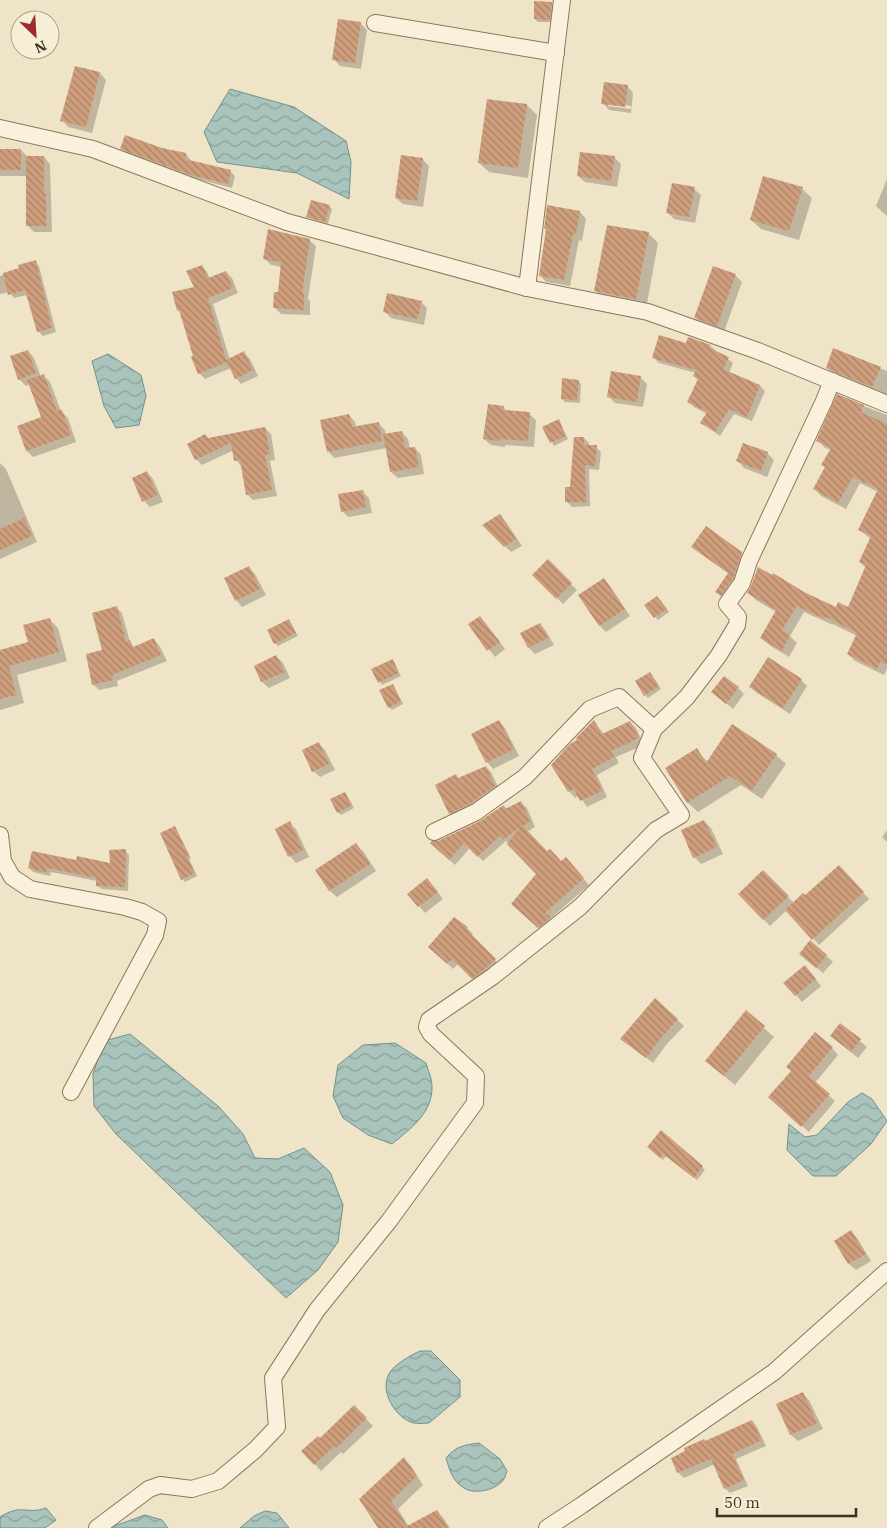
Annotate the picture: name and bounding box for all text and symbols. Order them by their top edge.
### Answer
north arrow [10,10,60,60]
text: N [32,36,49,57]
scale bar [717,1486,856,1518]
text: 50 m [724,1493,760,1512]

